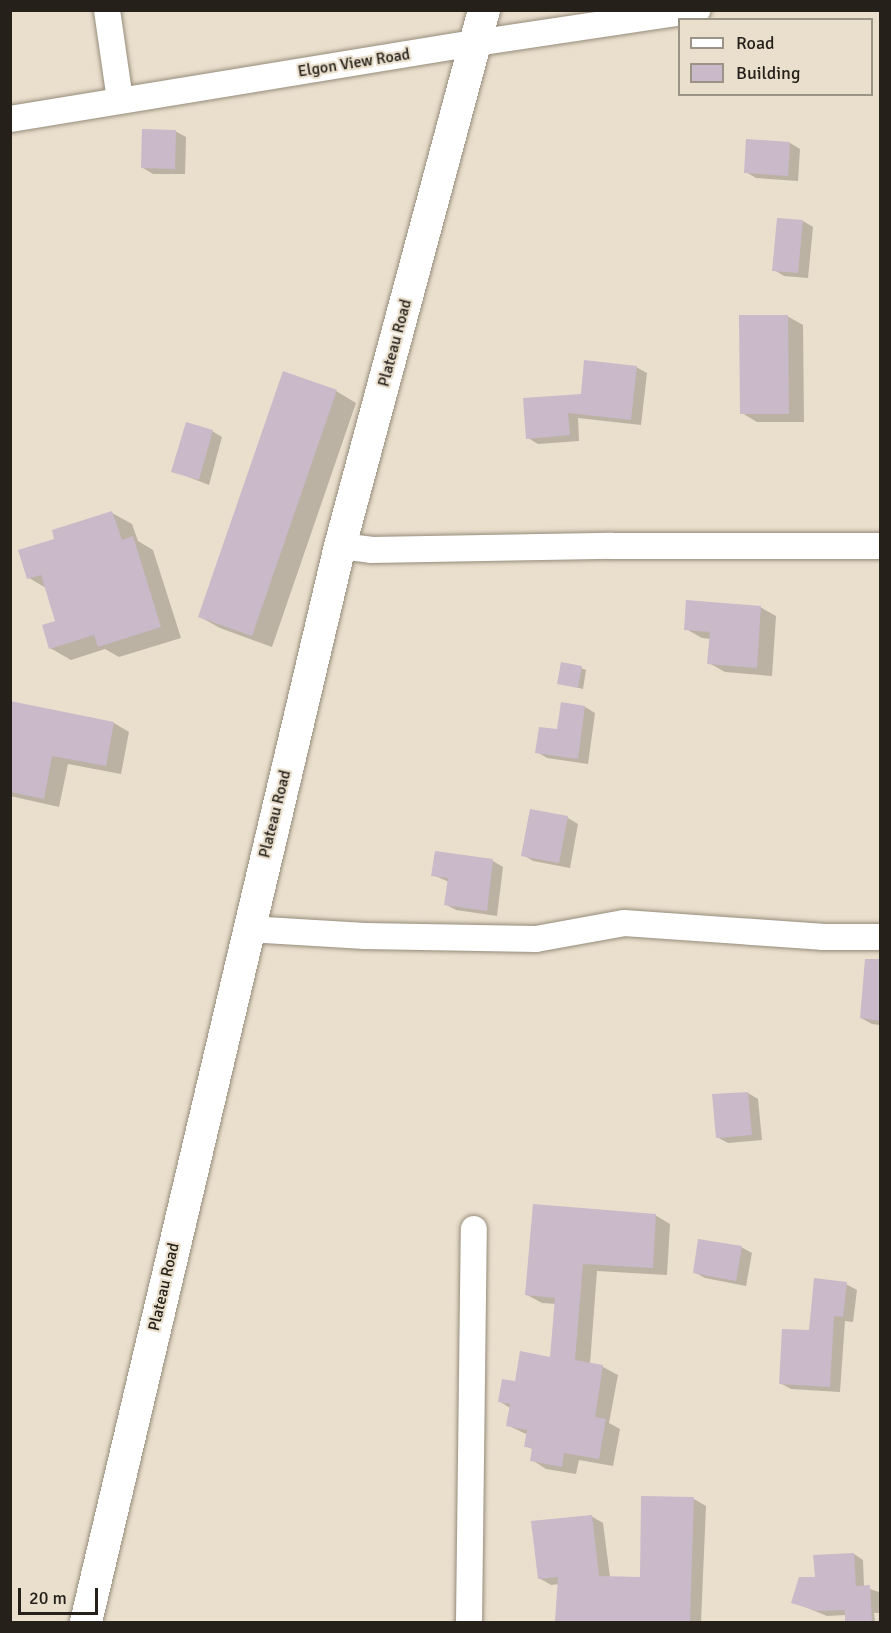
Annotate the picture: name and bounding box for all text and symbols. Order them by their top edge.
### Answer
legend [678,18,873,96]
text: Road [736,32,775,54]
street label: Elgon View Road [297,45,411,81]
text: Building [736,62,800,84]
street label: Plateau Road [374,297,416,389]
street label: Plateau Road [255,768,295,860]
street label: Plateau Road [145,1241,183,1333]
scale bar [21,1576,100,1614]
text: 20 m [29,1587,67,1609]

